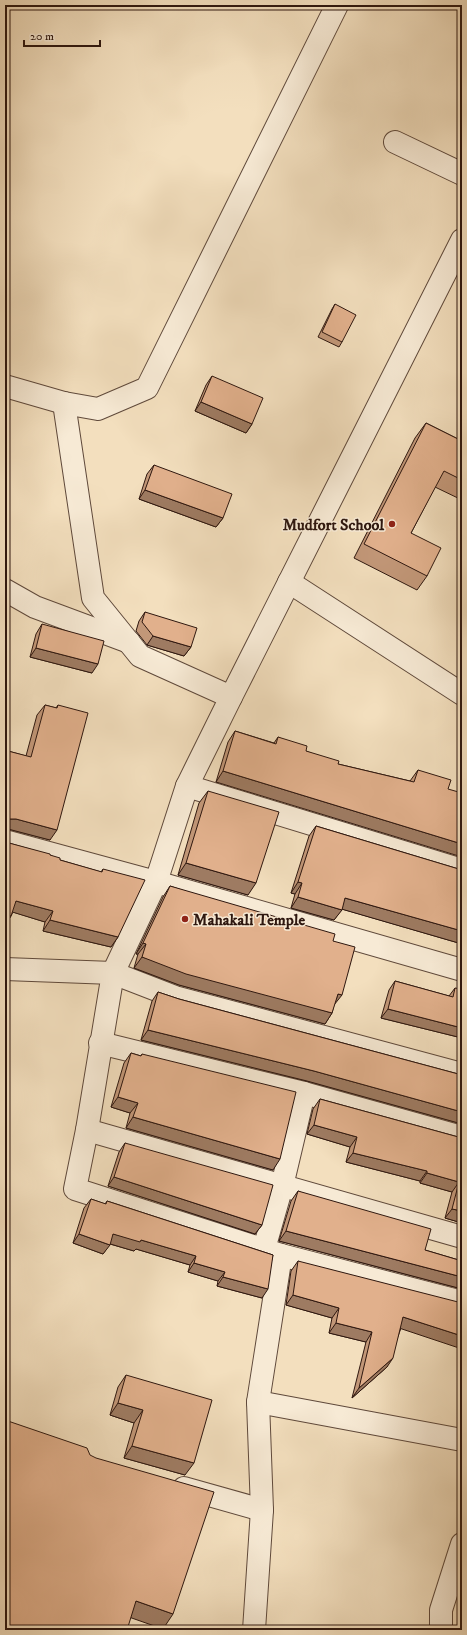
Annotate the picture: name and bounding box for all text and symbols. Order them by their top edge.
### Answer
scale bar [24,22,100,48]
text: 20 m [30,29,54,44]
place label: Mudfort School [283,515,385,535]
marker: Mudfort School [387,519,397,529]
place label: Mahakali Temple [193,910,306,930]
marker: Mahakali Temple [180,914,190,924]

